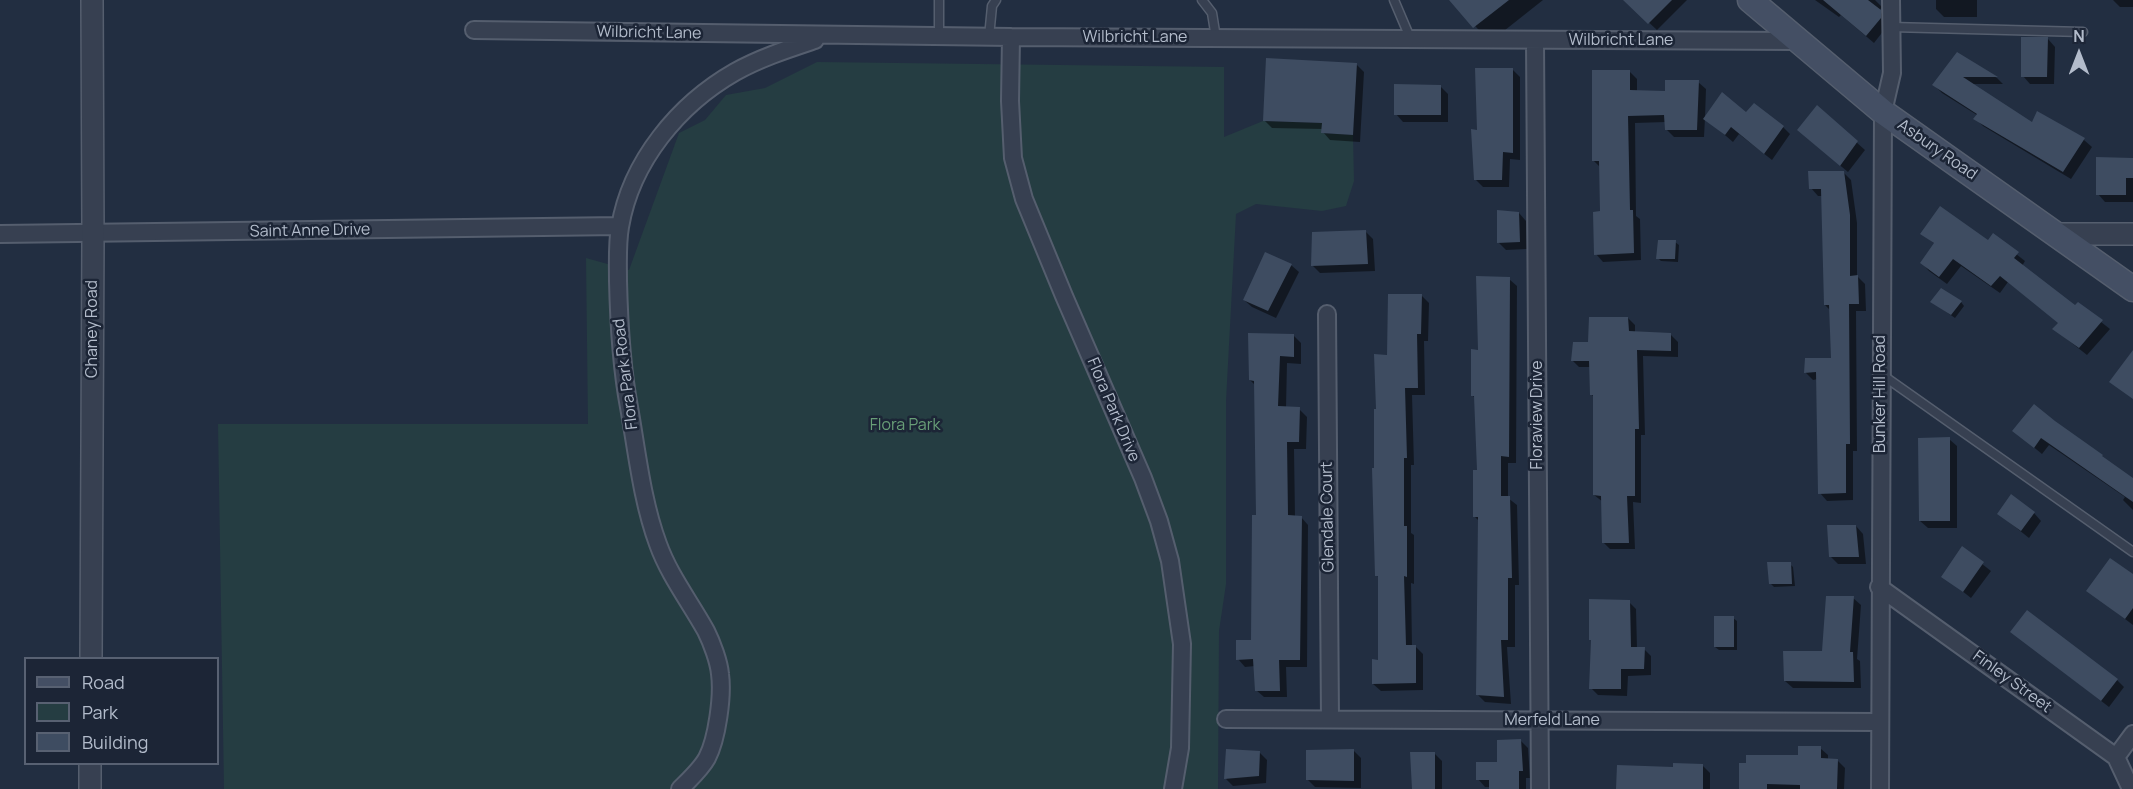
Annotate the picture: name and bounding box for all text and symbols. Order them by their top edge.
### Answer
street label: Wilbricht Lane [596,22,702,44]
north arrow [2049,24,2109,84]
text: N [2073,25,2085,47]
street label: Wilbricht Lane [1083,28,1187,48]
street label: Wilbricht Lane [1569,31,1673,51]
street label: Asbury Road [1894,116,1980,184]
street label: Saint Anne Drive [250,220,370,242]
street label: Chaney Road [83,280,103,378]
street label: Flora Park Road [610,317,642,431]
street label: Bunker Hill Road [1871,335,1891,453]
street label: Flora Park Drive [1082,355,1144,465]
street label: Floraview Drive [1528,360,1548,470]
park label: Flora Park [870,416,940,436]
street label: Glendale Court [1317,461,1339,573]
street label: Finley Street [1969,647,2055,717]
legend [24,657,219,765]
text: Road [82,670,125,694]
text: Park [82,700,118,724]
street label: Merfeld Lane [1504,711,1600,731]
text: Building [82,730,148,754]

